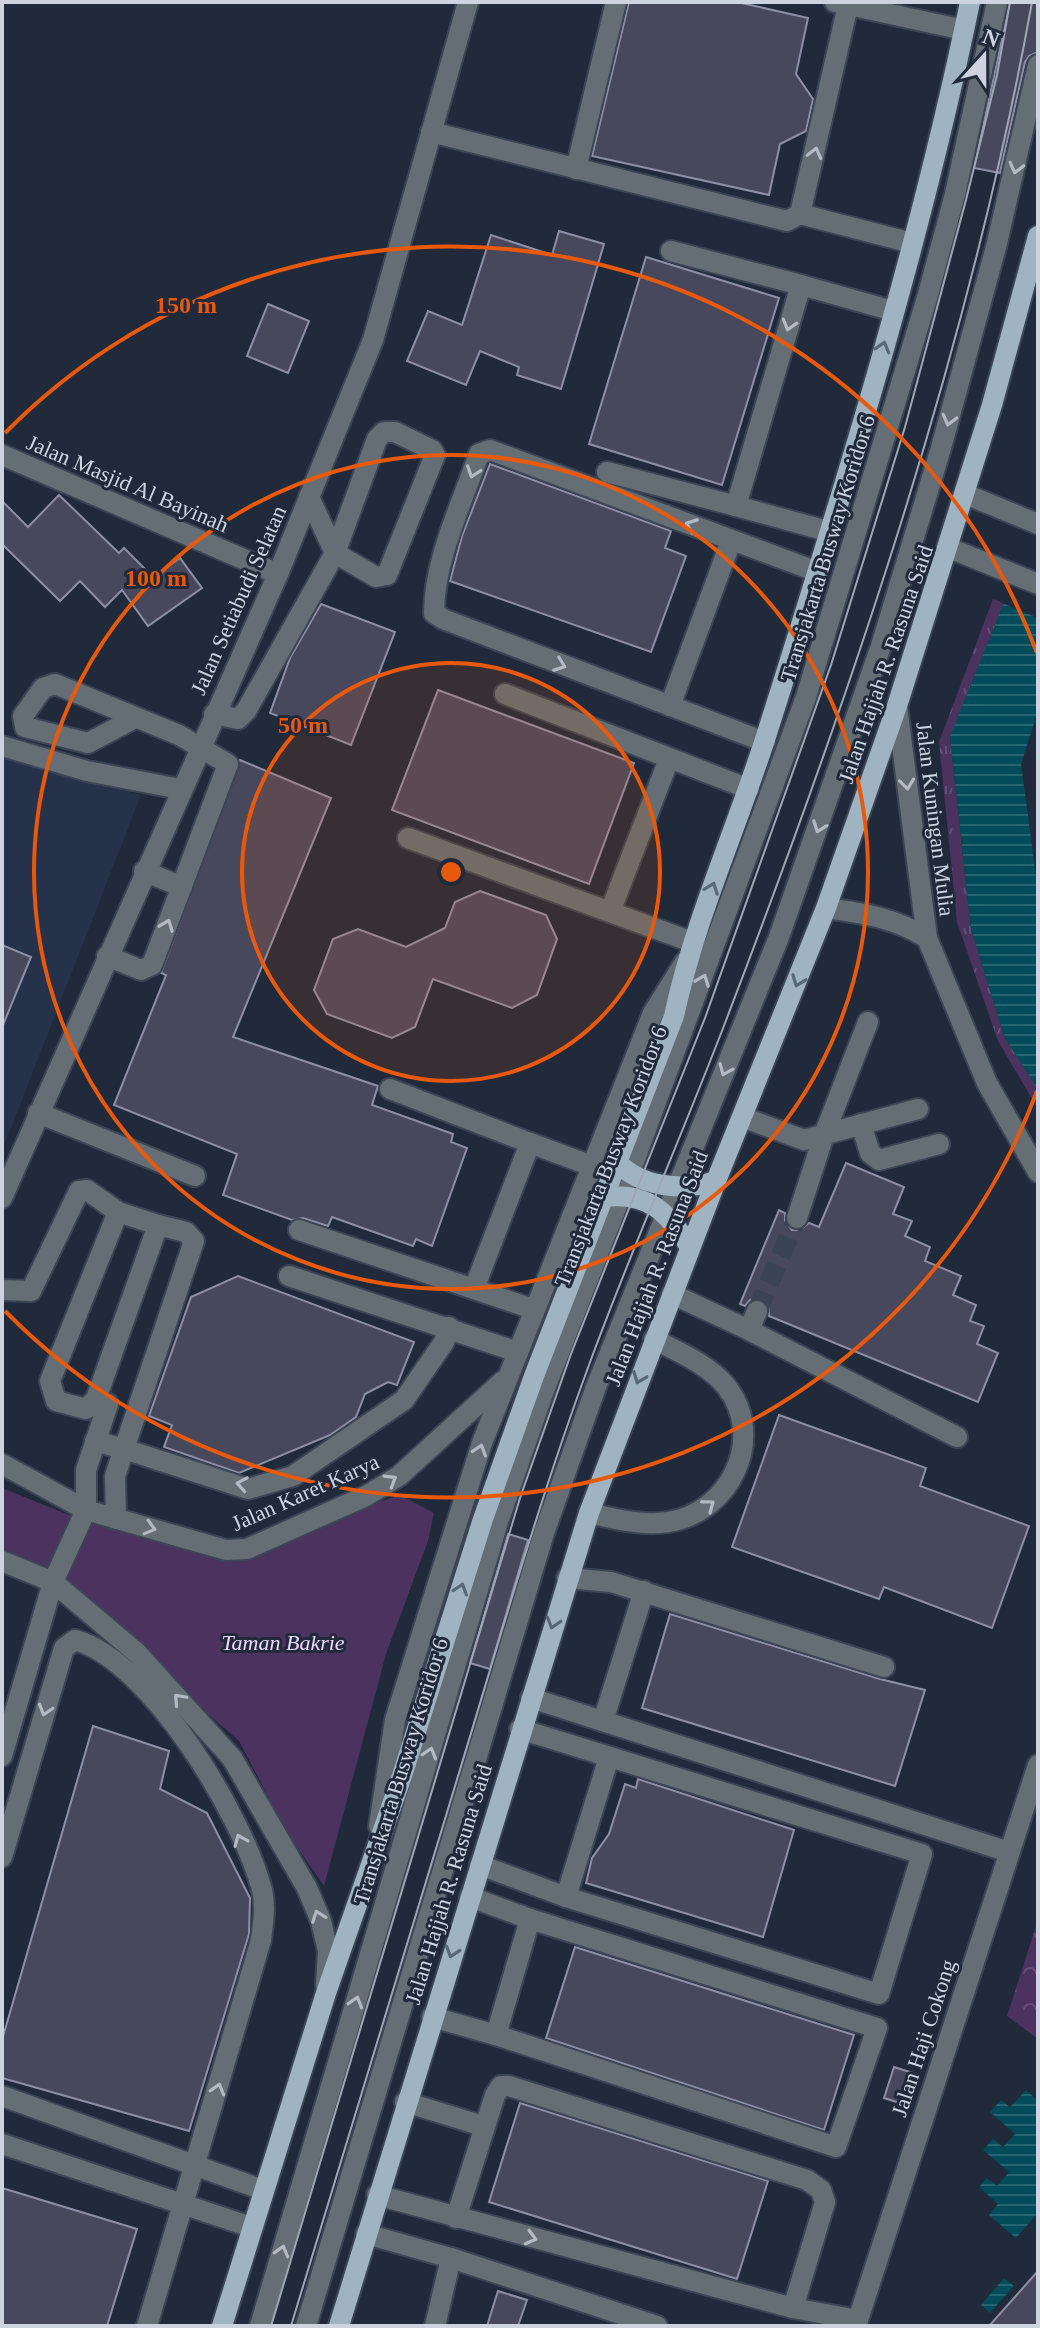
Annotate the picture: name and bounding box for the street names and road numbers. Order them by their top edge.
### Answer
street label: Transjakarta Busway Koridor 6 [775,412,880,684]
street label: Jalan Masjid Al Bayinah [23,430,233,537]
street label: Jalan Setiabudi Selatan [186,502,291,698]
street label: Jalan Hajjah R. Rasuna Said [833,542,938,786]
street label: Jalan Kuningan Mulia [911,721,960,918]
street label: Transjakarta Busway Koridor 6 [549,1022,672,1290]
street label: Jalan Hajjah R. Rasuna Said [600,1147,713,1389]
street label: Jalan Karet Karya [228,1449,383,1536]
street label: Transjakarta Busway Koridor 6 [348,1635,453,1907]
street label: Jalan Hajjah R. Rasuna Said [400,1761,497,2007]
street label: Jalan Haji Cokong [886,1956,961,2120]

